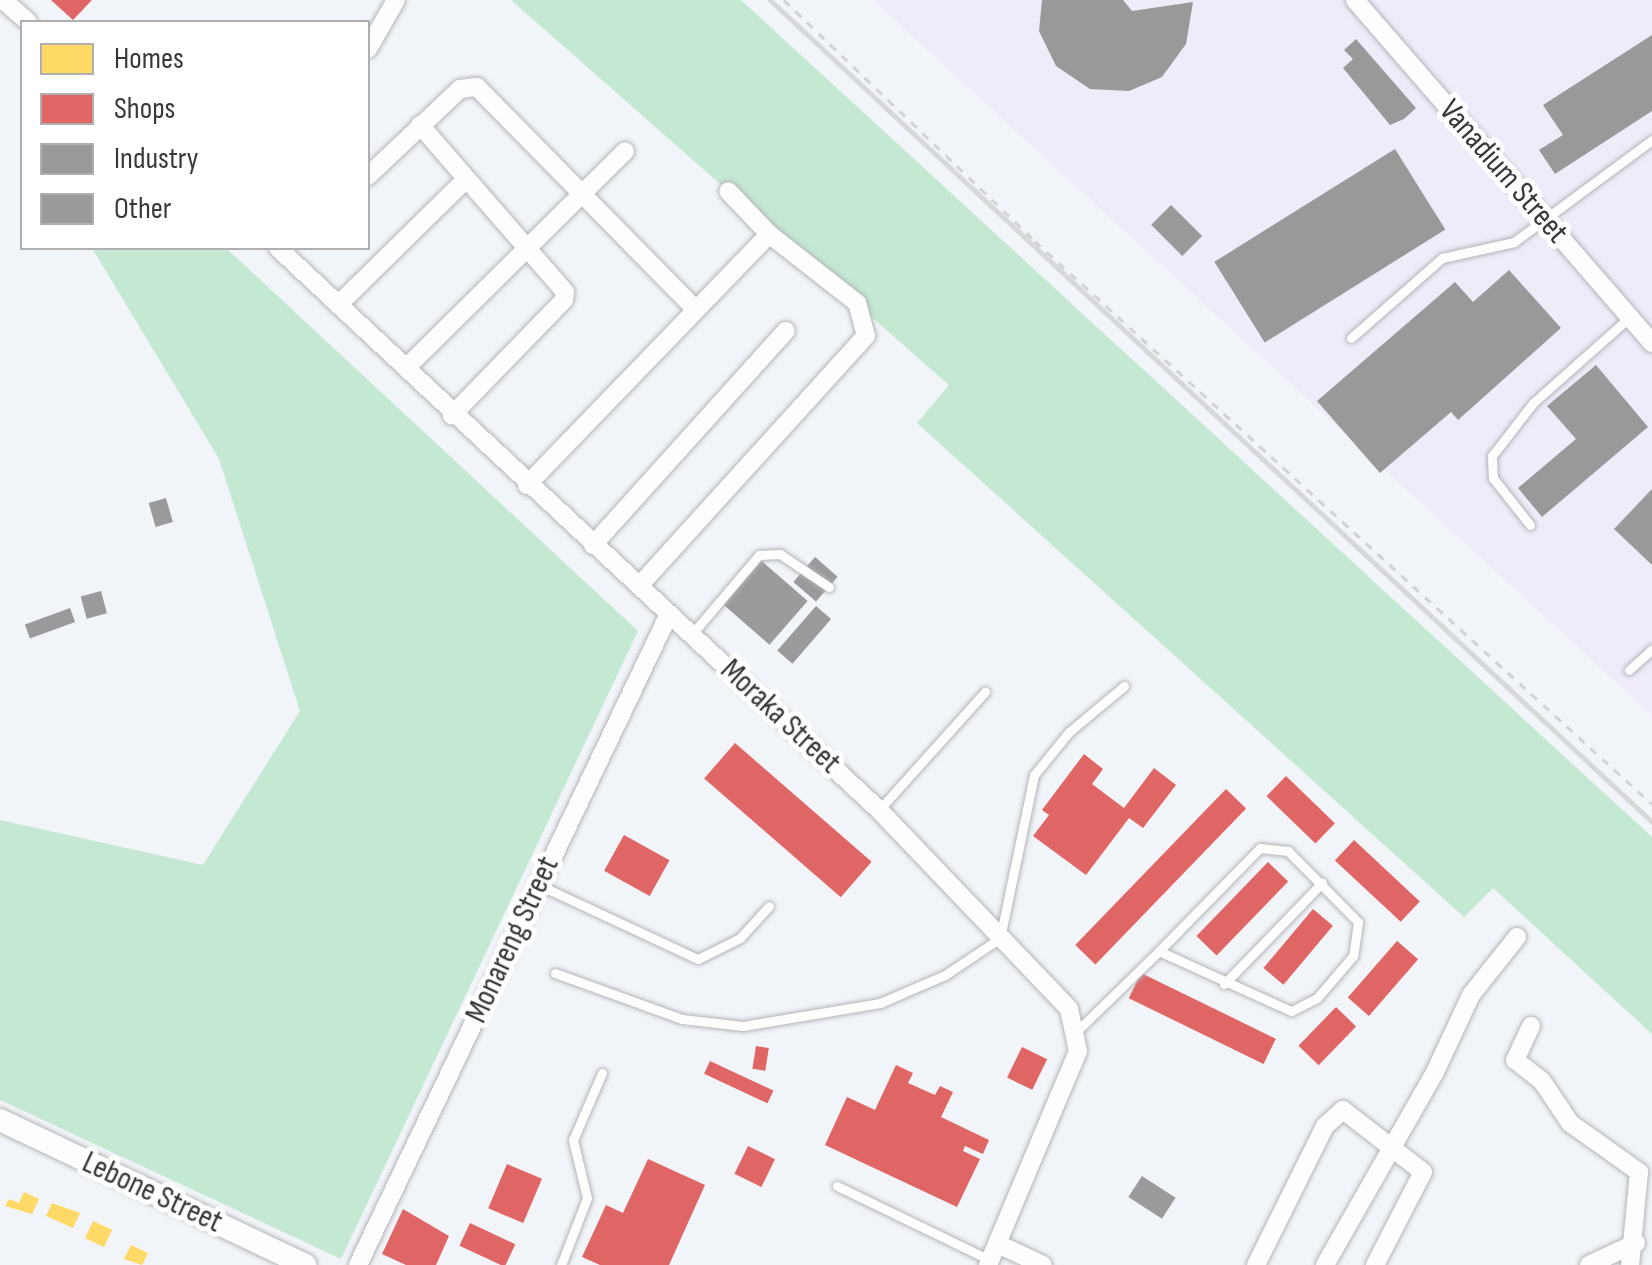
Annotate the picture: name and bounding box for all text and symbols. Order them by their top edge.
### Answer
legend [20,20,370,250]
text: Homes [114,41,184,77]
text: Shops [114,91,175,127]
street label: Vanadium Street [1430,92,1576,252]
text: Industry [114,141,198,177]
text: Other [114,191,171,227]
street label: Moraka Street [712,652,848,782]
street label: Monareng Street [458,851,568,1029]
street label: Lebone Street [76,1144,228,1242]

